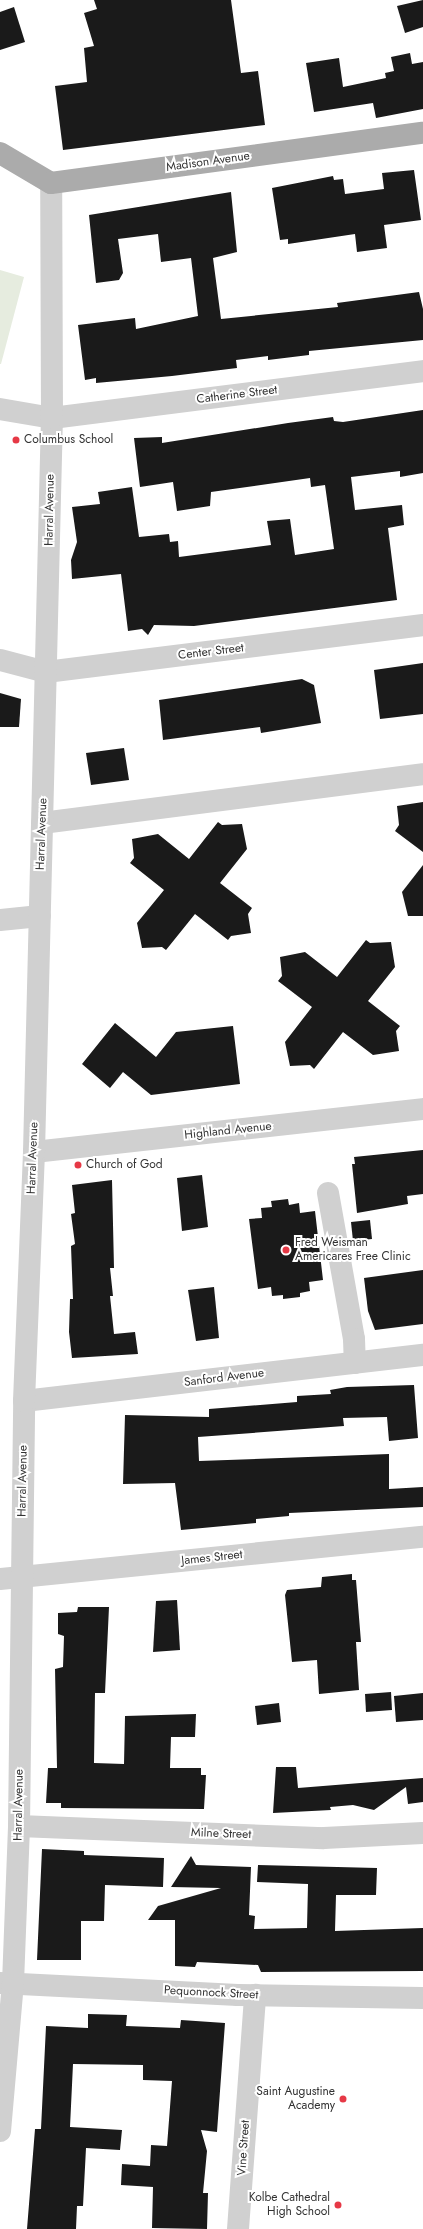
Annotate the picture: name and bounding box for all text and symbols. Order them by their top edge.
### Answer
street label: Madison Avenue [165,149,251,175]
street label: Catherine Street [196,383,278,407]
place label: Columbus School [24,433,113,447]
marker: Columbus School [11,435,21,445]
street label: Harral Avenue [42,474,58,546]
street label: Center Street [177,641,245,663]
street label: Harral Avenue [34,798,50,870]
street label: Highland Avenue [184,1119,272,1143]
street label: Harral Avenue [25,1122,41,1194]
place label: Church of God [86,1158,163,1172]
marker: Church of God [73,1160,83,1170]
place label: Fred Weisman Americares Free Clinic [295,1236,411,1264]
marker: Fred Weisman Americares Free Clinic [280,1244,292,1256]
street label: Sanford Avenue [183,1366,265,1390]
street label: Harral Avenue [15,1445,31,1517]
street label: James Street [181,1548,243,1568]
street label: Harral Avenue [11,1769,27,1841]
street label: Milne Street [191,1826,251,1842]
street label: Pequonnock Street [163,1983,259,2003]
place label: Saint Augustine Academy [256,2085,335,2113]
marker: Saint Augustine Academy [338,2094,348,2104]
street label: Vine Street [235,2120,253,2176]
place label: Kolbe Cathedral High School [249,2191,330,2219]
marker: Kolbe Cathedral High School [333,2200,343,2210]

